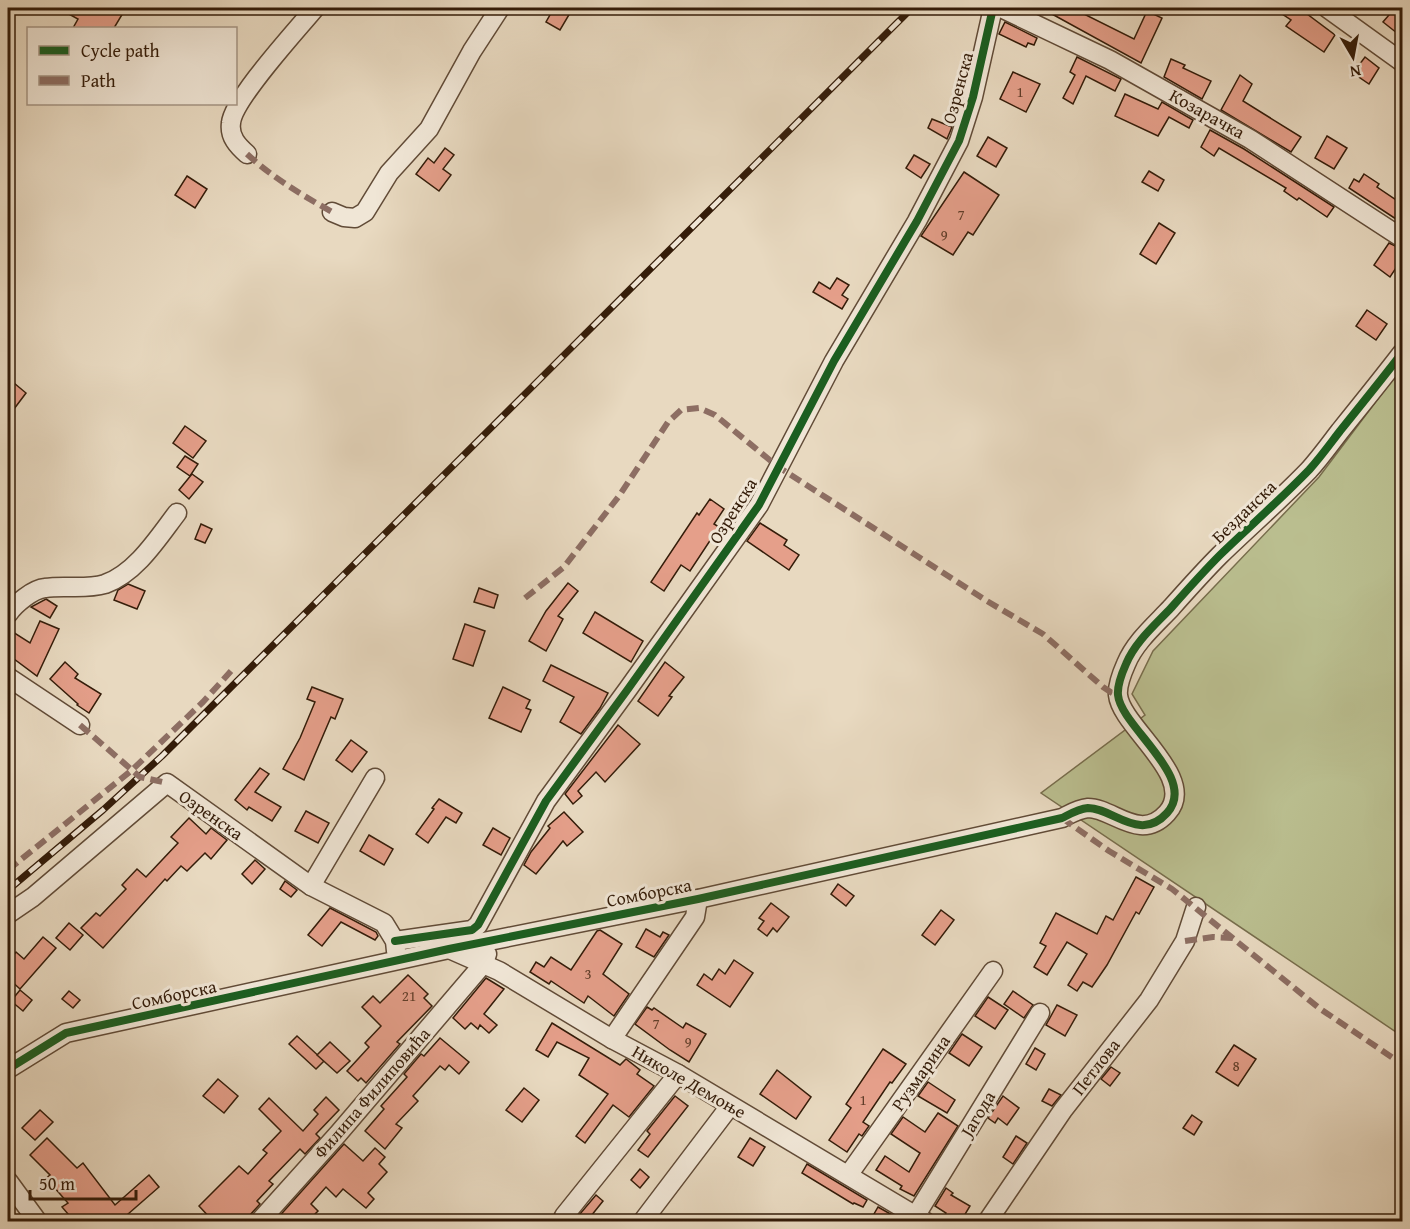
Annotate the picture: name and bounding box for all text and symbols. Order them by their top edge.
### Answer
legend [27,27,237,105]
north arrow [1323,27,1383,87]
text: Cycle path [81,37,160,64]
street label: Озренска [935,49,980,127]
text: N [1348,59,1363,85]
text: Path [81,67,116,94]
house number: 1 [1016,81,1024,102]
street label: Козарачка [1165,82,1250,146]
house number: 7 [957,204,965,225]
house number: 9 [940,224,948,245]
street label: Озренска [702,472,764,549]
street label: Безданска [1205,473,1283,550]
street label: Озренска [174,783,249,847]
street label: Сомборска [604,871,694,914]
house number: 3 [584,963,592,984]
street label: Сомборска [129,972,219,1017]
house number: 21 [402,985,416,1006]
house number: 7 [652,1013,660,1034]
street label: Филипа Филиповића [307,1021,437,1164]
street label: Рузмарина [884,1029,957,1116]
house number: 9 [684,1031,692,1052]
street label: Петлова [1065,1032,1127,1101]
street label: Николе Демоње [627,1038,751,1125]
house number: 8 [1232,1055,1240,1076]
street label: Јагода [952,1085,1002,1144]
house number: 1 [859,1089,867,1110]
scale bar [30,1163,136,1201]
text: 50 m [39,1170,75,1197]

